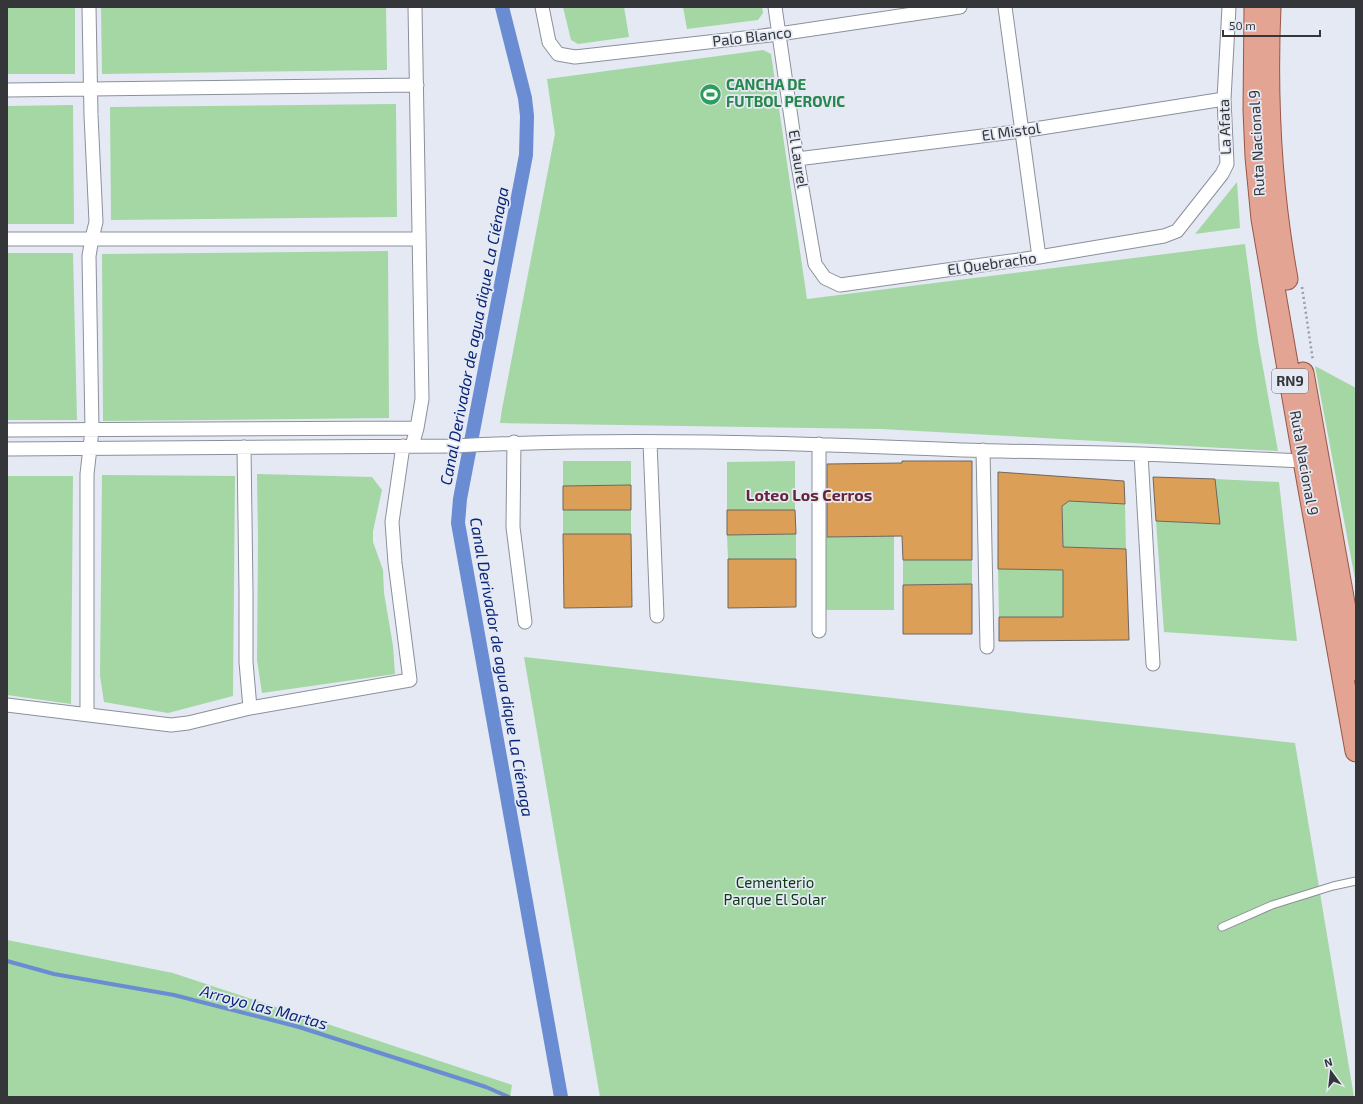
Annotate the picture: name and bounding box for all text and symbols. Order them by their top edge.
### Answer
scale bar [1223,12,1320,38]
text: 50 m [1229,18,1256,32]
street label: Palo Blanco [711,22,793,50]
place label: CANCHA DE FUTBOL PEROVIC [726,75,845,110]
sports icon: CANCHA DE FUTBOL PEROVIC [697,81,723,107]
street label: Ruta Nacional 9 [1244,89,1268,197]
street label: La Afata [1214,99,1234,155]
street label: El Mistol [980,118,1042,144]
street label: El Laurel [786,128,813,190]
water label: Canal Derivador de agua dique La Ciénaga [435,185,512,487]
street label: El Quebracho [946,248,1038,279]
road number: RN9 [1272,369,1308,393]
street label: Ruta Nacional 9 [1287,409,1323,517]
district label: Loteo Los Cerros [746,485,872,504]
water label: Canal Derivador de agua dique La Ciénaga [467,516,538,818]
park label: Cementerio Parque El Solar [724,873,826,908]
water label: Arroyo las Martas [197,980,330,1034]
north arrow [1311,1052,1351,1092]
text: N [1323,1055,1334,1069]

